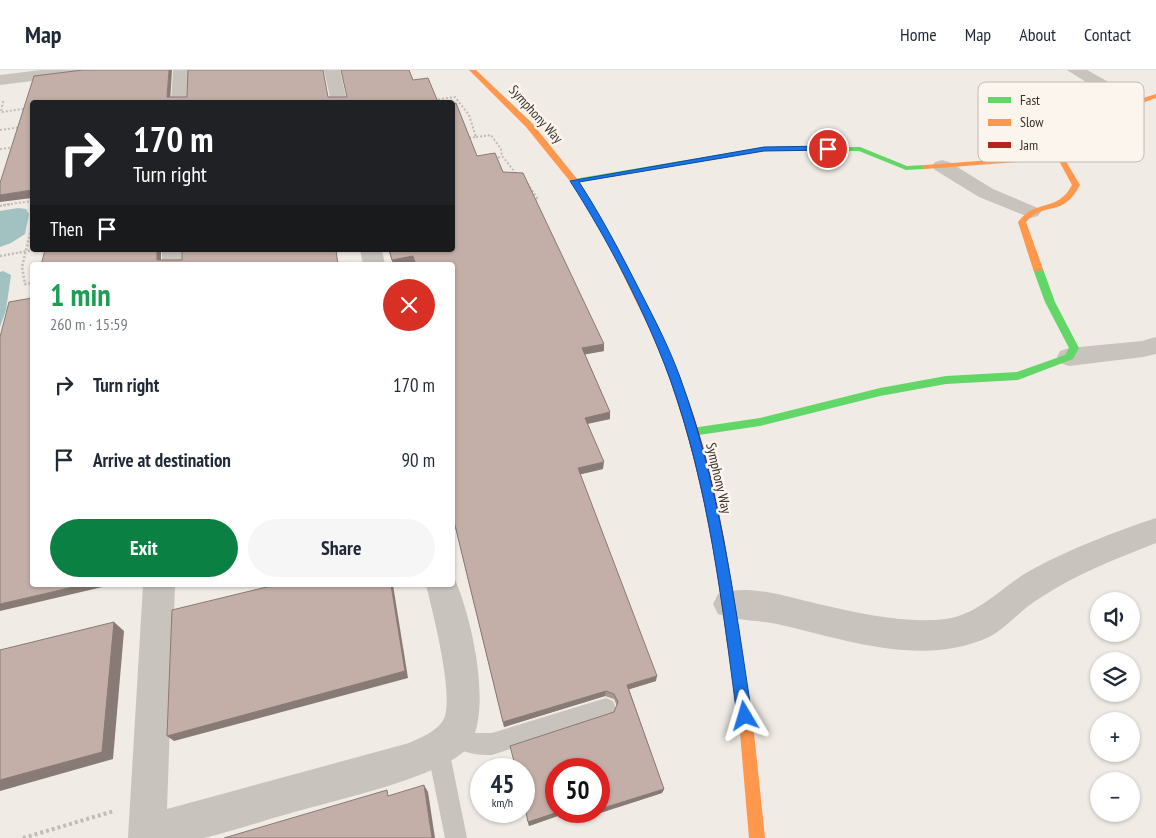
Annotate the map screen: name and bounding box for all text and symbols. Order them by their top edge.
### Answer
text: Map [25,19,62,50]
text: Home [900,23,937,46]
text: Map [965,23,991,46]
text: About [1019,23,1056,46]
text: Contact [1084,23,1131,46]
street label: Symphony Way [505,81,567,147]
legend [978,82,1144,162]
text: Fast [1020,91,1040,109]
text: Slow [1020,113,1044,131]
text: 170 m [133,116,214,162]
icon: right [50,120,115,185]
pin [807,128,849,170]
icon: arrive [814,135,842,163]
text: Jam [1019,136,1038,154]
text: Turn right [133,160,207,188]
icon: arrive [93,215,121,243]
text: Then [50,217,83,241]
text: 1 min [50,275,111,314]
button: close [383,279,435,331]
text: 260 m · 15:59 [50,314,128,334]
icon: right [50,371,78,399]
text: Turn right [93,373,159,397]
text: 170 m [393,373,435,397]
street label: Symphony Way [702,441,736,516]
icon: arrive [50,446,78,474]
text: Arrive at destination [93,448,231,472]
text: 90 m [402,448,435,472]
button: Exit [50,519,238,577]
button: Share [248,519,435,577]
map controls [1090,592,1140,822]
button: sound [1090,592,1140,642]
button: layers [1090,652,1140,702]
position arrow [718,689,770,741]
button: + [1090,712,1140,762]
speed limit sign: 50 [545,758,610,823]
text: 45 [491,768,514,800]
button: − [1090,772,1140,822]
text: km/h [492,795,513,810]

